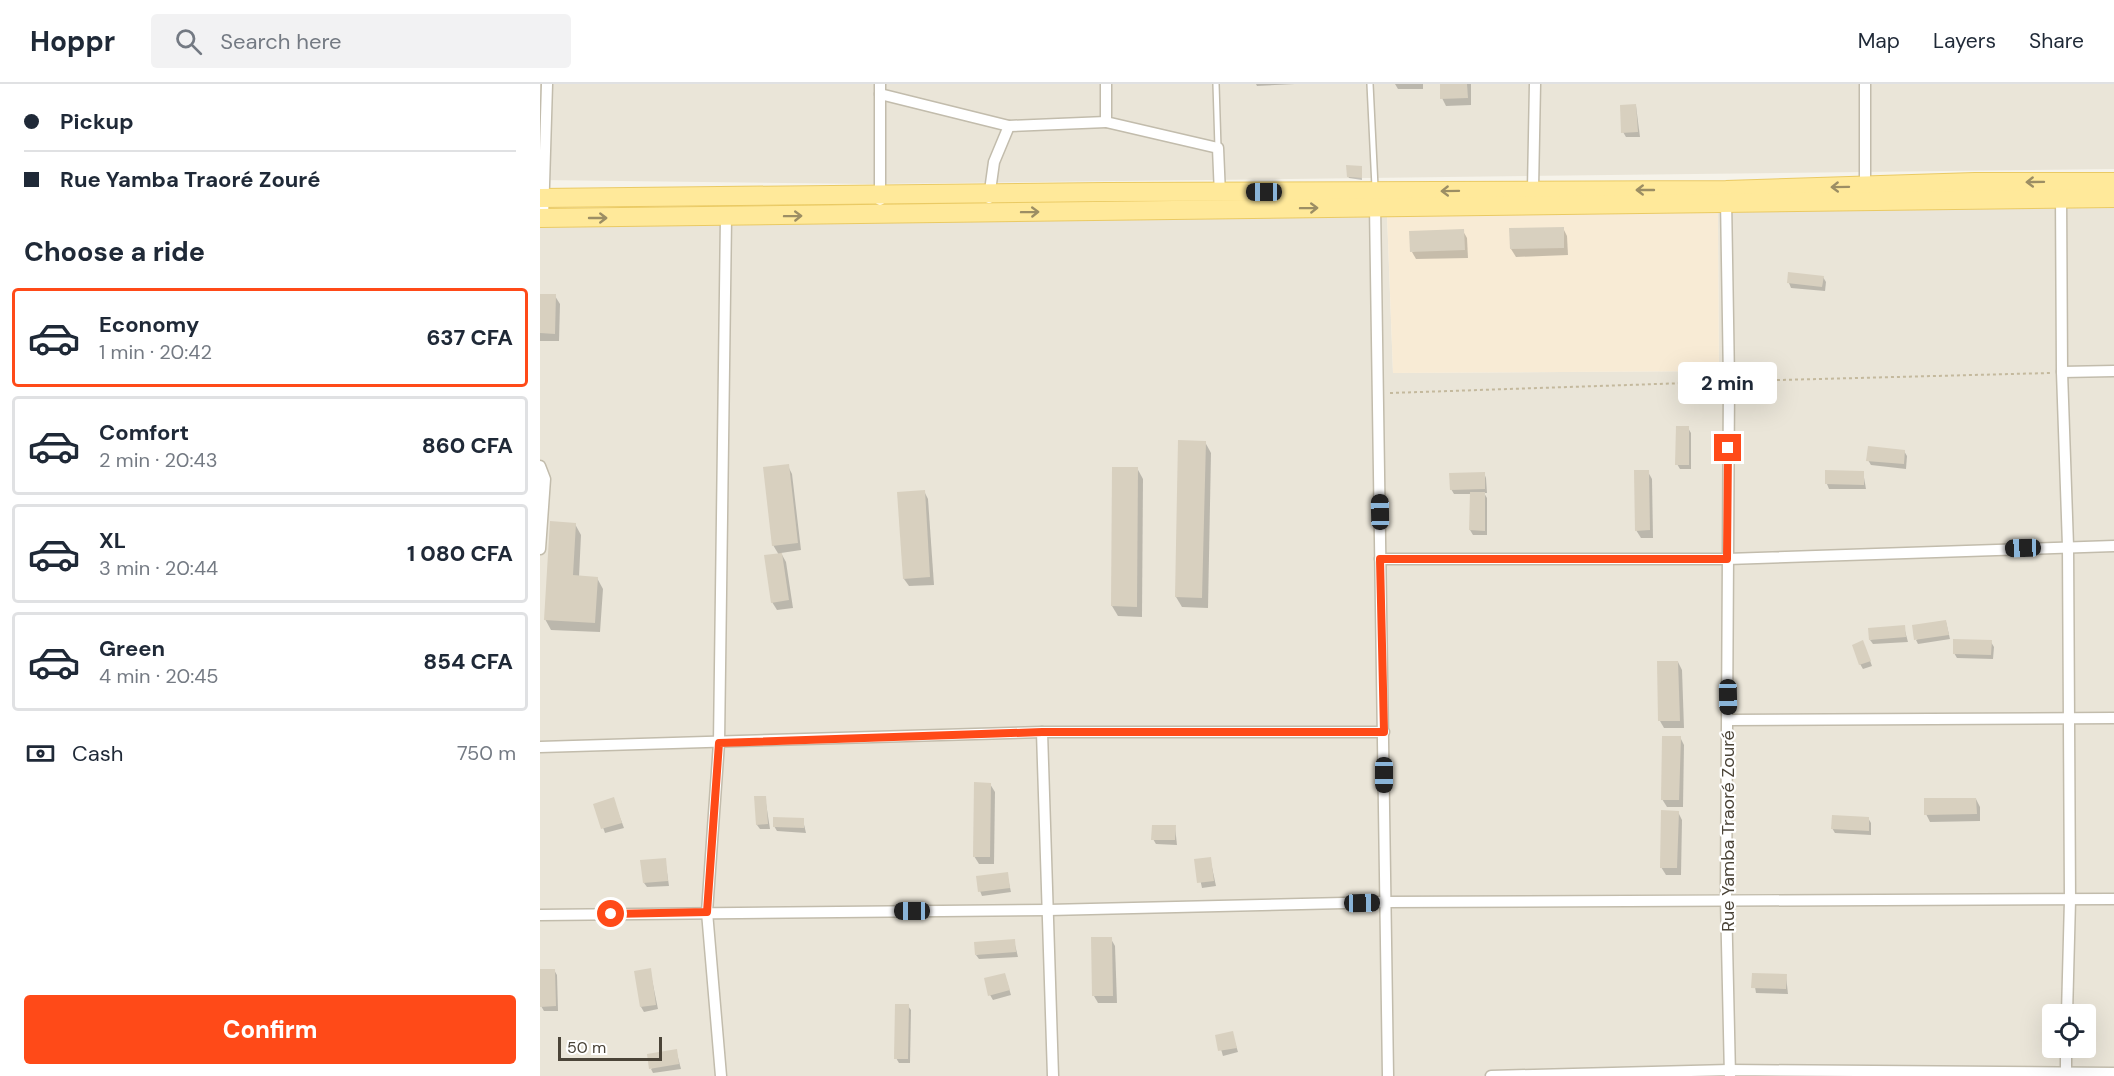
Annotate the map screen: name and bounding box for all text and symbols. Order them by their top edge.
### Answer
search box [151,14,571,68]
text: Hoppr [30,23,115,60]
icon: search [172,25,205,58]
text: Search here [220,27,342,56]
text: Map [1858,27,1900,55]
text: Layers [1933,27,1996,55]
text: Share [2029,27,2084,55]
text: Pickup [60,107,134,136]
text: Rue Yamba Traoré Zouré [60,165,320,194]
one-way arrow [2025,176,2045,188]
one-way arrow [1830,181,1850,193]
car [1246,183,1282,201]
one-way arrow [1635,184,1655,196]
one-way arrow [1440,185,1460,197]
one-way arrow [1299,202,1319,214]
one-way arrow [1020,207,1040,218]
one-way arrow [783,210,803,222]
one-way arrow [588,212,608,224]
text: Choose a ride [24,234,205,269]
text: Economy [99,310,199,339]
icon: car [27,311,81,365]
text: 637 CFA [426,323,513,352]
text: 1 min · 20:42 [99,339,212,365]
callout: 2 min [1678,361,1778,403]
text: 2 min [1701,370,1754,396]
text: Comfort [99,418,189,447]
icon: car [27,419,81,473]
text: 860 CFA [422,431,513,460]
route end [1714,434,1741,461]
text: 2 min · 20:43 [99,447,218,473]
car [1371,494,1389,530]
text: XL [99,526,126,555]
icon: car [27,527,81,581]
car [2005,538,2041,558]
text: 1 080 CFA [407,539,513,568]
text: 3 min · 20:44 [99,555,218,581]
text: Green [99,634,165,663]
icon: car [27,635,81,689]
text: 854 CFA [423,647,513,676]
text: 4 min · 20:45 [99,663,219,689]
car [1719,679,1737,715]
street label: Rue Yamba Traoré Zouré [1716,730,1740,932]
icon: cash [24,737,57,770]
text: Cash [72,739,123,768]
text: 750 m [457,740,516,766]
car [1375,757,1393,793]
car [1344,894,1380,912]
route start [597,900,624,927]
car [894,902,930,920]
button: Confirm [24,995,516,1064]
map controls [2042,1004,2096,1058]
button: locate [2042,1004,2096,1058]
scale bar [558,1034,662,1062]
text: 50 m [567,1037,606,1058]

